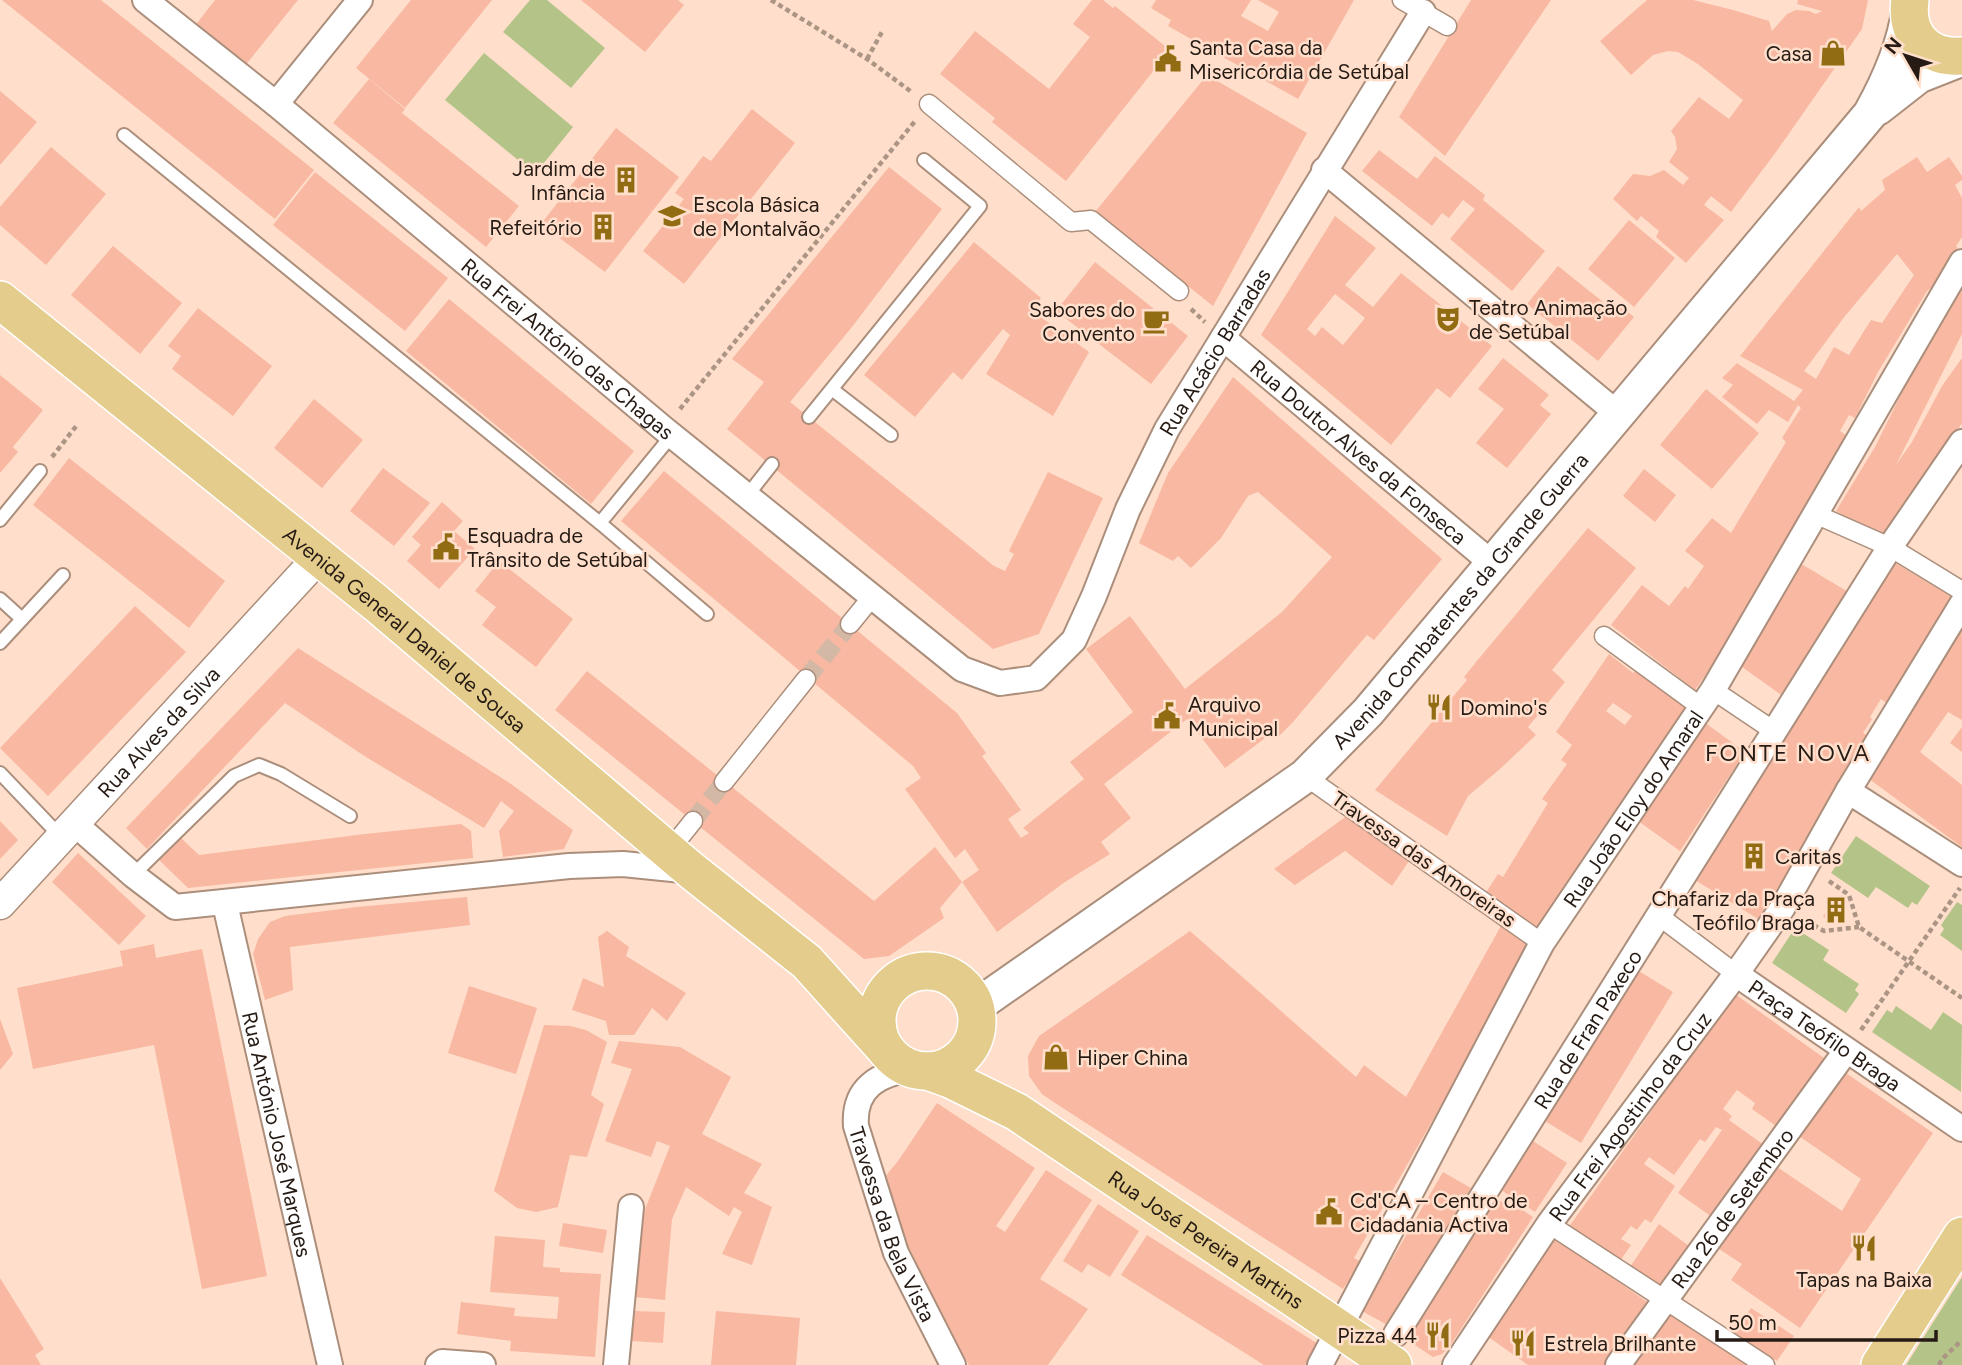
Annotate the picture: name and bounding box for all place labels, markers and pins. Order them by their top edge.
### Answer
place label: Santa Casa da Misericórdia de Setúbal [1189,35,1409,84]
shop icon: Casa [1818,38,1848,68]
place label: Casa [1766,41,1812,66]
public building icon: Santa Casa da Misericórdia de Setúbal [1153,44,1183,74]
place label: Jardim de Infância [512,156,605,205]
building icon: Jardim de Infância [611,165,641,195]
place label: Escola Básica de Montalvão [693,192,820,241]
school or university icon: Escola Básica de Montalvão [657,201,687,231]
building icon: Refeitório [588,212,618,242]
place label: Refeitório [489,215,582,240]
place label: Teatro Animação de Setúbal [1469,295,1628,344]
place label: Sabores do Convento [1029,297,1135,346]
theatre icon: Teatro Animação de Setúbal [1433,304,1463,334]
cafe icon: Sabores do Convento [1141,306,1171,336]
place label: Esquadra de Trânsito de Setúbal [467,523,648,572]
public building icon: Esquadra de Trânsito de Setúbal [431,532,461,562]
place label: Arquivo Municipal [1188,692,1278,741]
restaurant icon: Domino's [1424,692,1454,722]
place label: Domino's [1460,695,1547,720]
public building icon: Arquivo Municipal [1152,701,1182,731]
building icon: Caritas [1739,841,1769,871]
place label: Caritas [1775,844,1841,869]
place label: Chafariz da Praça Teófilo Braga [1651,886,1815,935]
building icon: Chafariz da Praça Teófilo Braga [1821,895,1851,925]
shop icon: Hiper China [1041,1042,1071,1072]
place label: Hiper China [1077,1045,1188,1070]
place label: Cd'CA – Centro de Cidadania Activa [1350,1188,1527,1237]
public building icon: Cd'CA – Centro de Cidadania Activa [1314,1197,1344,1227]
restaurant icon: Tapas na Baixa [1849,1233,1879,1263]
place label: Tapas na Baixa [1796,1267,1932,1292]
restaurant icon: Pizza 44 [1423,1320,1453,1350]
place label: Pizza 44 [1337,1323,1417,1348]
restaurant icon: Estrela Brilhante [1508,1328,1538,1358]
place label: Estrela Brilhante [1544,1331,1696,1356]

